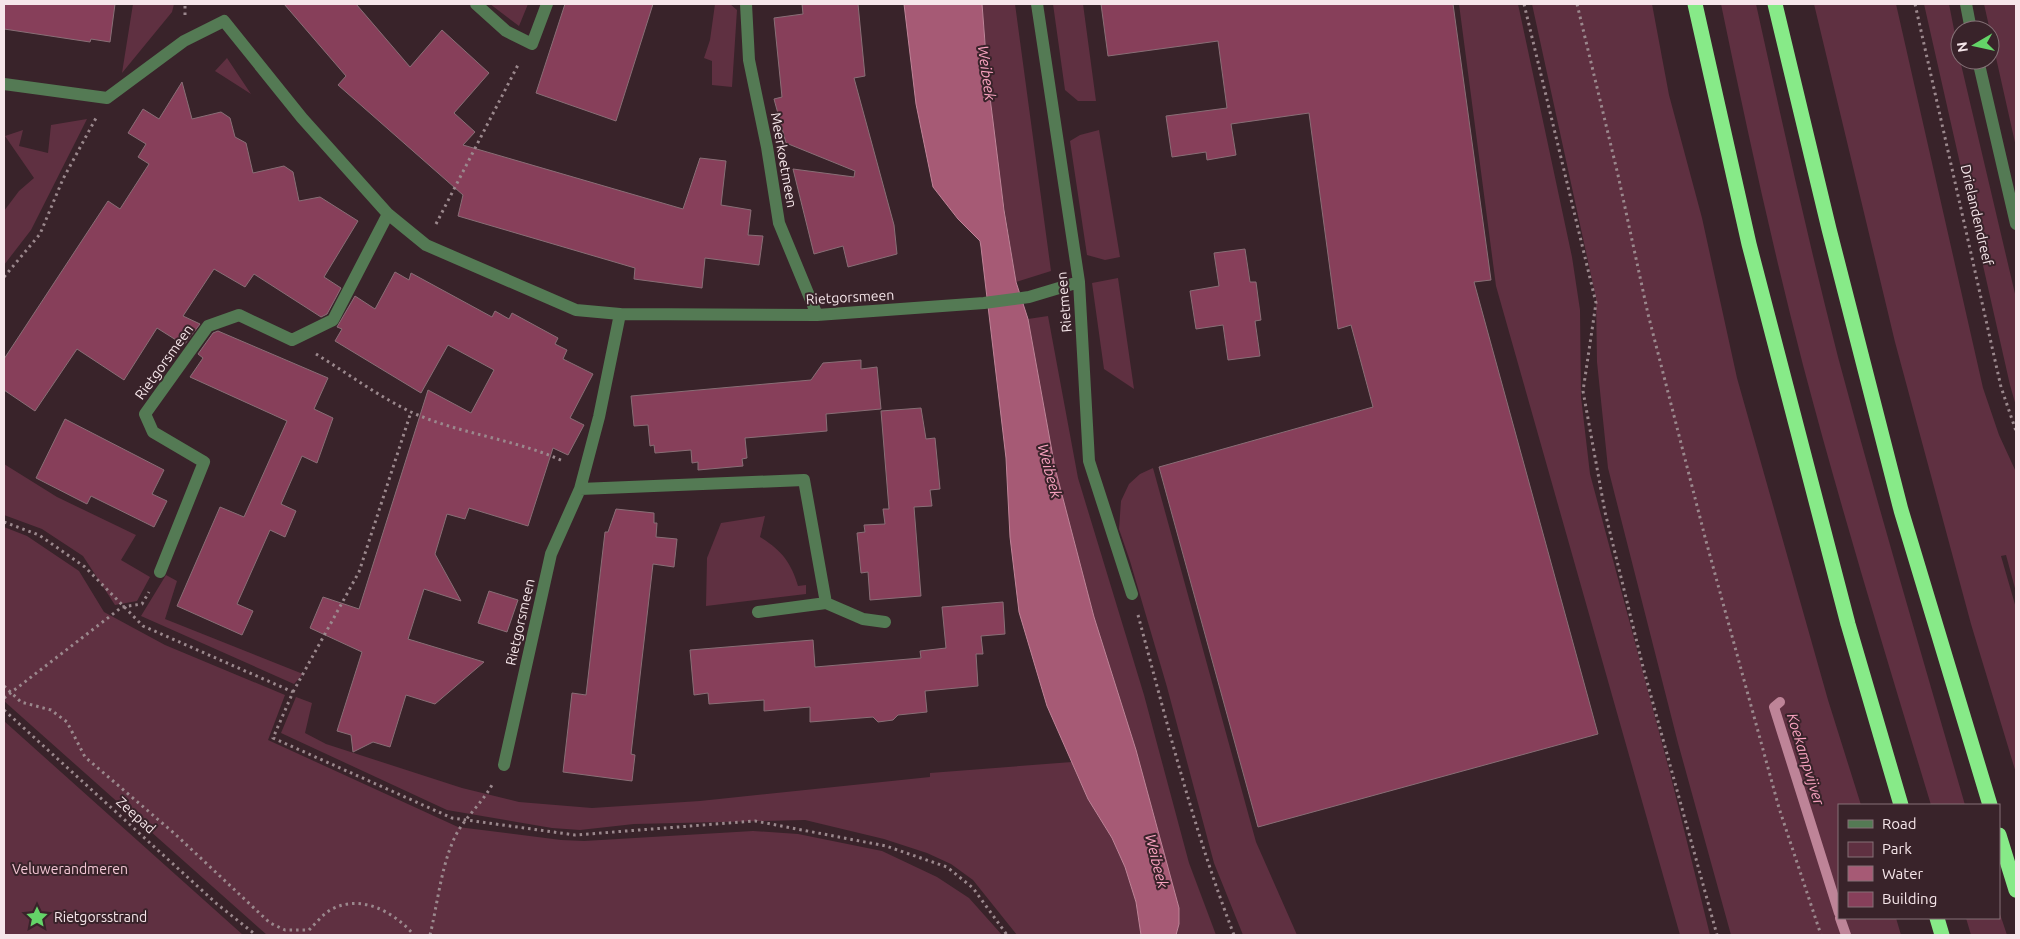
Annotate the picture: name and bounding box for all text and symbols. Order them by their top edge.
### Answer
north arrow [1950,20,2000,70]
text: N [1953,41,1971,53]
water label: Weibeek [975,44,999,102]
street label: Meerkoetmeen [768,111,800,209]
street label: Drielandendreef [1958,163,1997,268]
street label: Rietmeen [1053,271,1075,333]
street label: Rietgorsmeen [805,287,895,307]
street label: Rietgorsmeen [132,321,196,403]
water label: Weibeek [1035,442,1065,500]
street label: Rietgorsmeen [502,577,538,667]
water label: Koekampvijver [1784,711,1828,808]
street label: Zeepad [113,793,159,837]
legend [1838,804,2000,919]
text: Road [1882,815,1917,832]
water label: Weibeek [1142,832,1172,890]
text: Park [1882,840,1912,857]
park label: Veluwerandmeren [12,861,128,877]
text: Water [1882,865,1923,882]
text: Building [1882,890,1937,907]
place icon: Rietgorsstrand [24,904,50,930]
place label: Rietgorsstrand [54,909,147,925]

